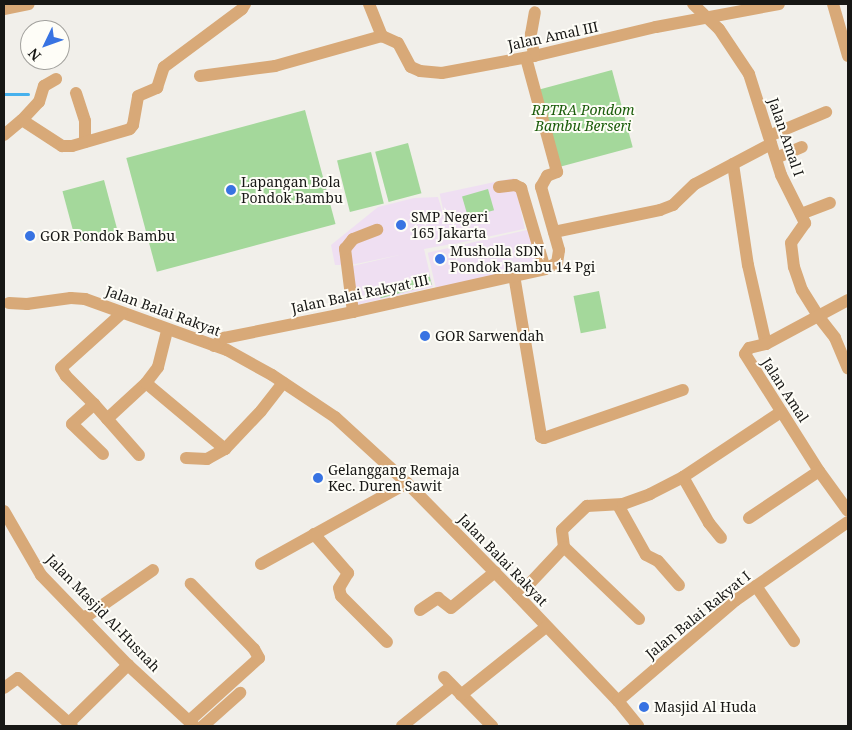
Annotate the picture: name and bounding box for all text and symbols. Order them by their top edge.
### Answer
street label: Jalan Amal III [506,18,600,54]
north arrow [20,20,70,70]
text: N [23,44,45,65]
street label: Jalan Amal I [765,96,807,178]
park label: RPTRA Pondom Bambu Berseri [531,102,635,134]
place label: Lapangan Bola Pondok Bambu [241,174,343,206]
marker: Lapangan Bola Pondok Bambu [225,184,237,196]
place label: SMP Negeri 165 Jakarta [411,209,488,242]
marker: SMP Negeri 165 Jakarta [395,219,407,231]
place label: GOR Pondok Bambu [40,228,175,244]
marker: GOR Pondok Bambu [24,230,36,242]
place label: Musholla SDN Pondok Bambu 14 Pgi [450,243,595,276]
marker: Musholla SDN Pondok Bambu 14 Pgi [434,253,446,265]
street label: Jalan Balai Rakyat III [290,271,430,317]
street label: Jalan Balai Rakyat [103,282,223,340]
place label: GOR Sarwendah [435,328,544,344]
marker: GOR Sarwendah [419,330,431,342]
street label: Jalan Amal [758,355,812,425]
place label: Gelanggang Remaja Kec. Duren Sawit [328,462,460,494]
marker: Gelanggang Remaja Kec. Duren Sawit [312,472,324,484]
street label: Jalan Balai Rakyat [455,511,551,609]
street label: Jalan Masjid Al-Husnah [43,551,163,675]
street label: Jalan Balai Rakyat I [642,568,754,662]
place label: Masjid Al Huda [654,699,757,715]
marker: Masjid Al Huda [638,701,650,713]

